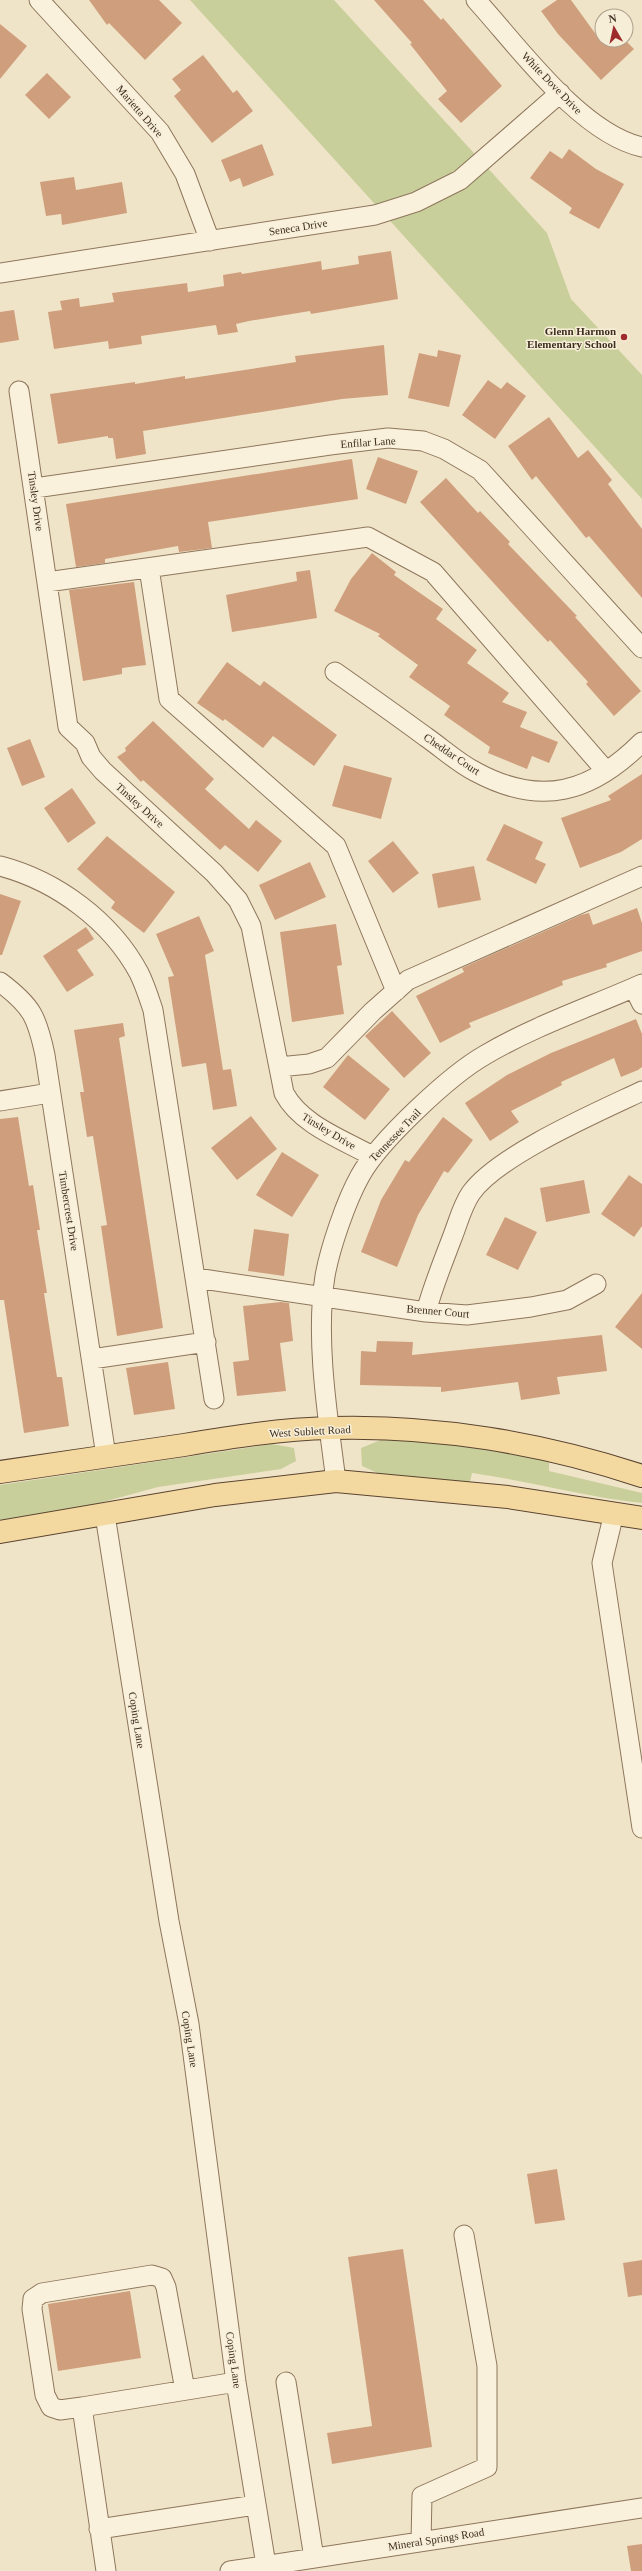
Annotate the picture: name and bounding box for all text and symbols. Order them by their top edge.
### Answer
north arrow [594,8,634,48]
text: N [608,12,617,25]
street label: White Dove Drive [519,50,585,116]
street label: Marietta Drive [114,83,166,140]
street label: Seneca Drive [268,216,328,238]
place label: Glenn Harmon Elementary School [527,325,616,350]
marker: Glenn Harmon Elementary School [619,332,629,342]
street label: Enfilar Lane [340,434,396,450]
street label: Tinsley Drive [26,470,46,532]
street label: Cheddar Court [422,731,482,777]
street label: Tinsley Drive [114,780,167,830]
street label: Tennessee Trail [367,1106,423,1164]
street label: Tinsley Drive [300,1110,358,1152]
street label: Timbercrest Drive [57,1170,81,1252]
street label: Brenner Court [406,1302,470,1320]
street label: West Sublett Road [269,1423,352,1439]
street label: Coping Lane [127,1691,147,1749]
street label: Coping Lane [180,2010,200,2068]
street label: Coping Lane [224,2331,244,2389]
street label: Mineral Springs Road [387,2525,485,2553]

